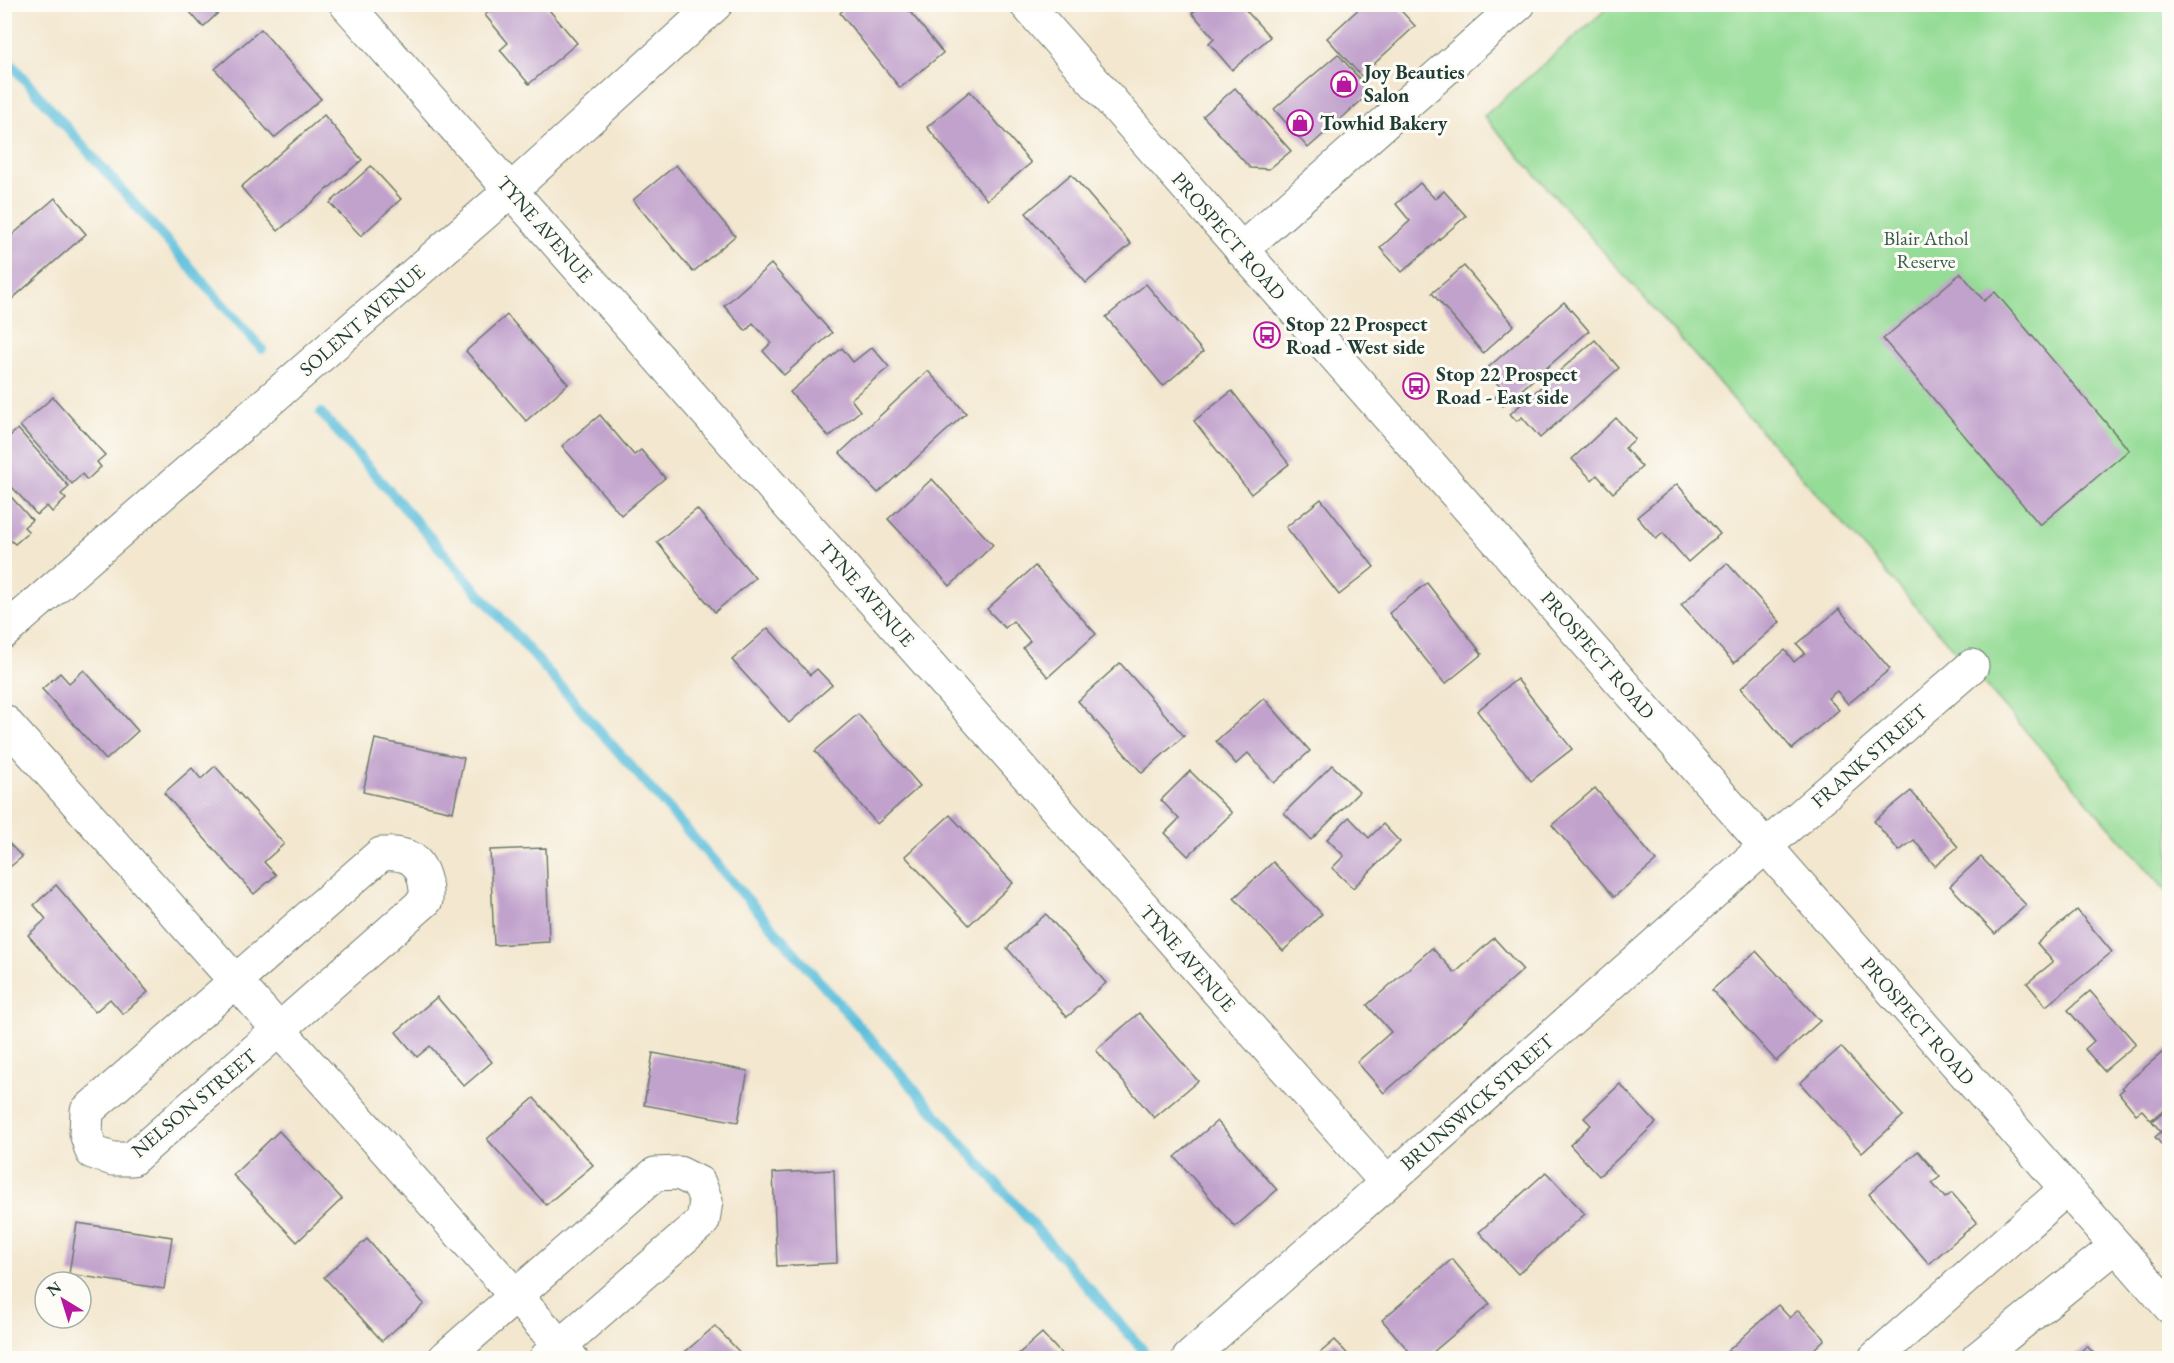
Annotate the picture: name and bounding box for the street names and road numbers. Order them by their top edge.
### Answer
street label: PROSPECT ROAD [1166,166,1292,306]
street label: TYNE AVENUE [491,170,599,288]
street label: SOLENT AVENUE [294,258,430,382]
street label: TYNE AVENUE [813,534,921,652]
street label: PROSPECT ROAD [1535,585,1661,725]
street label: FRANK STREET [1806,698,1933,814]
street label: TYNE AVENUE [1134,899,1242,1017]
street label: PROSPECT ROAD [1855,951,1981,1091]
street label: BRUNSWICK STREET [1395,1028,1560,1176]
street label: NELSON STREET [126,1042,263,1163]

